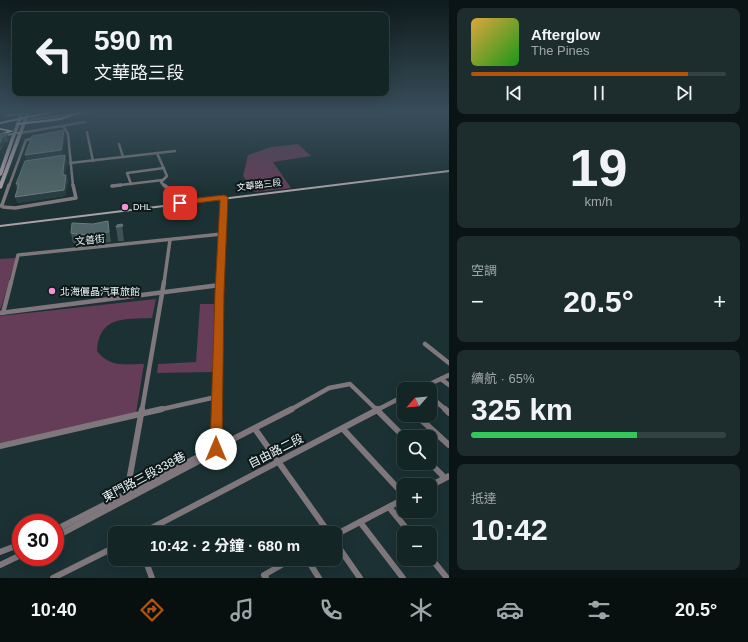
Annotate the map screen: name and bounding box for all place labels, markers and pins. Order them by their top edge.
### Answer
pin [163,186,197,220]
marker: DHL [120,202,130,212]
place label: DHL [133,202,151,212]
marker: 北海儷晶汽車旅館 [47,286,57,296]
place label: 北海儷晶汽車旅館 [60,286,140,297]

